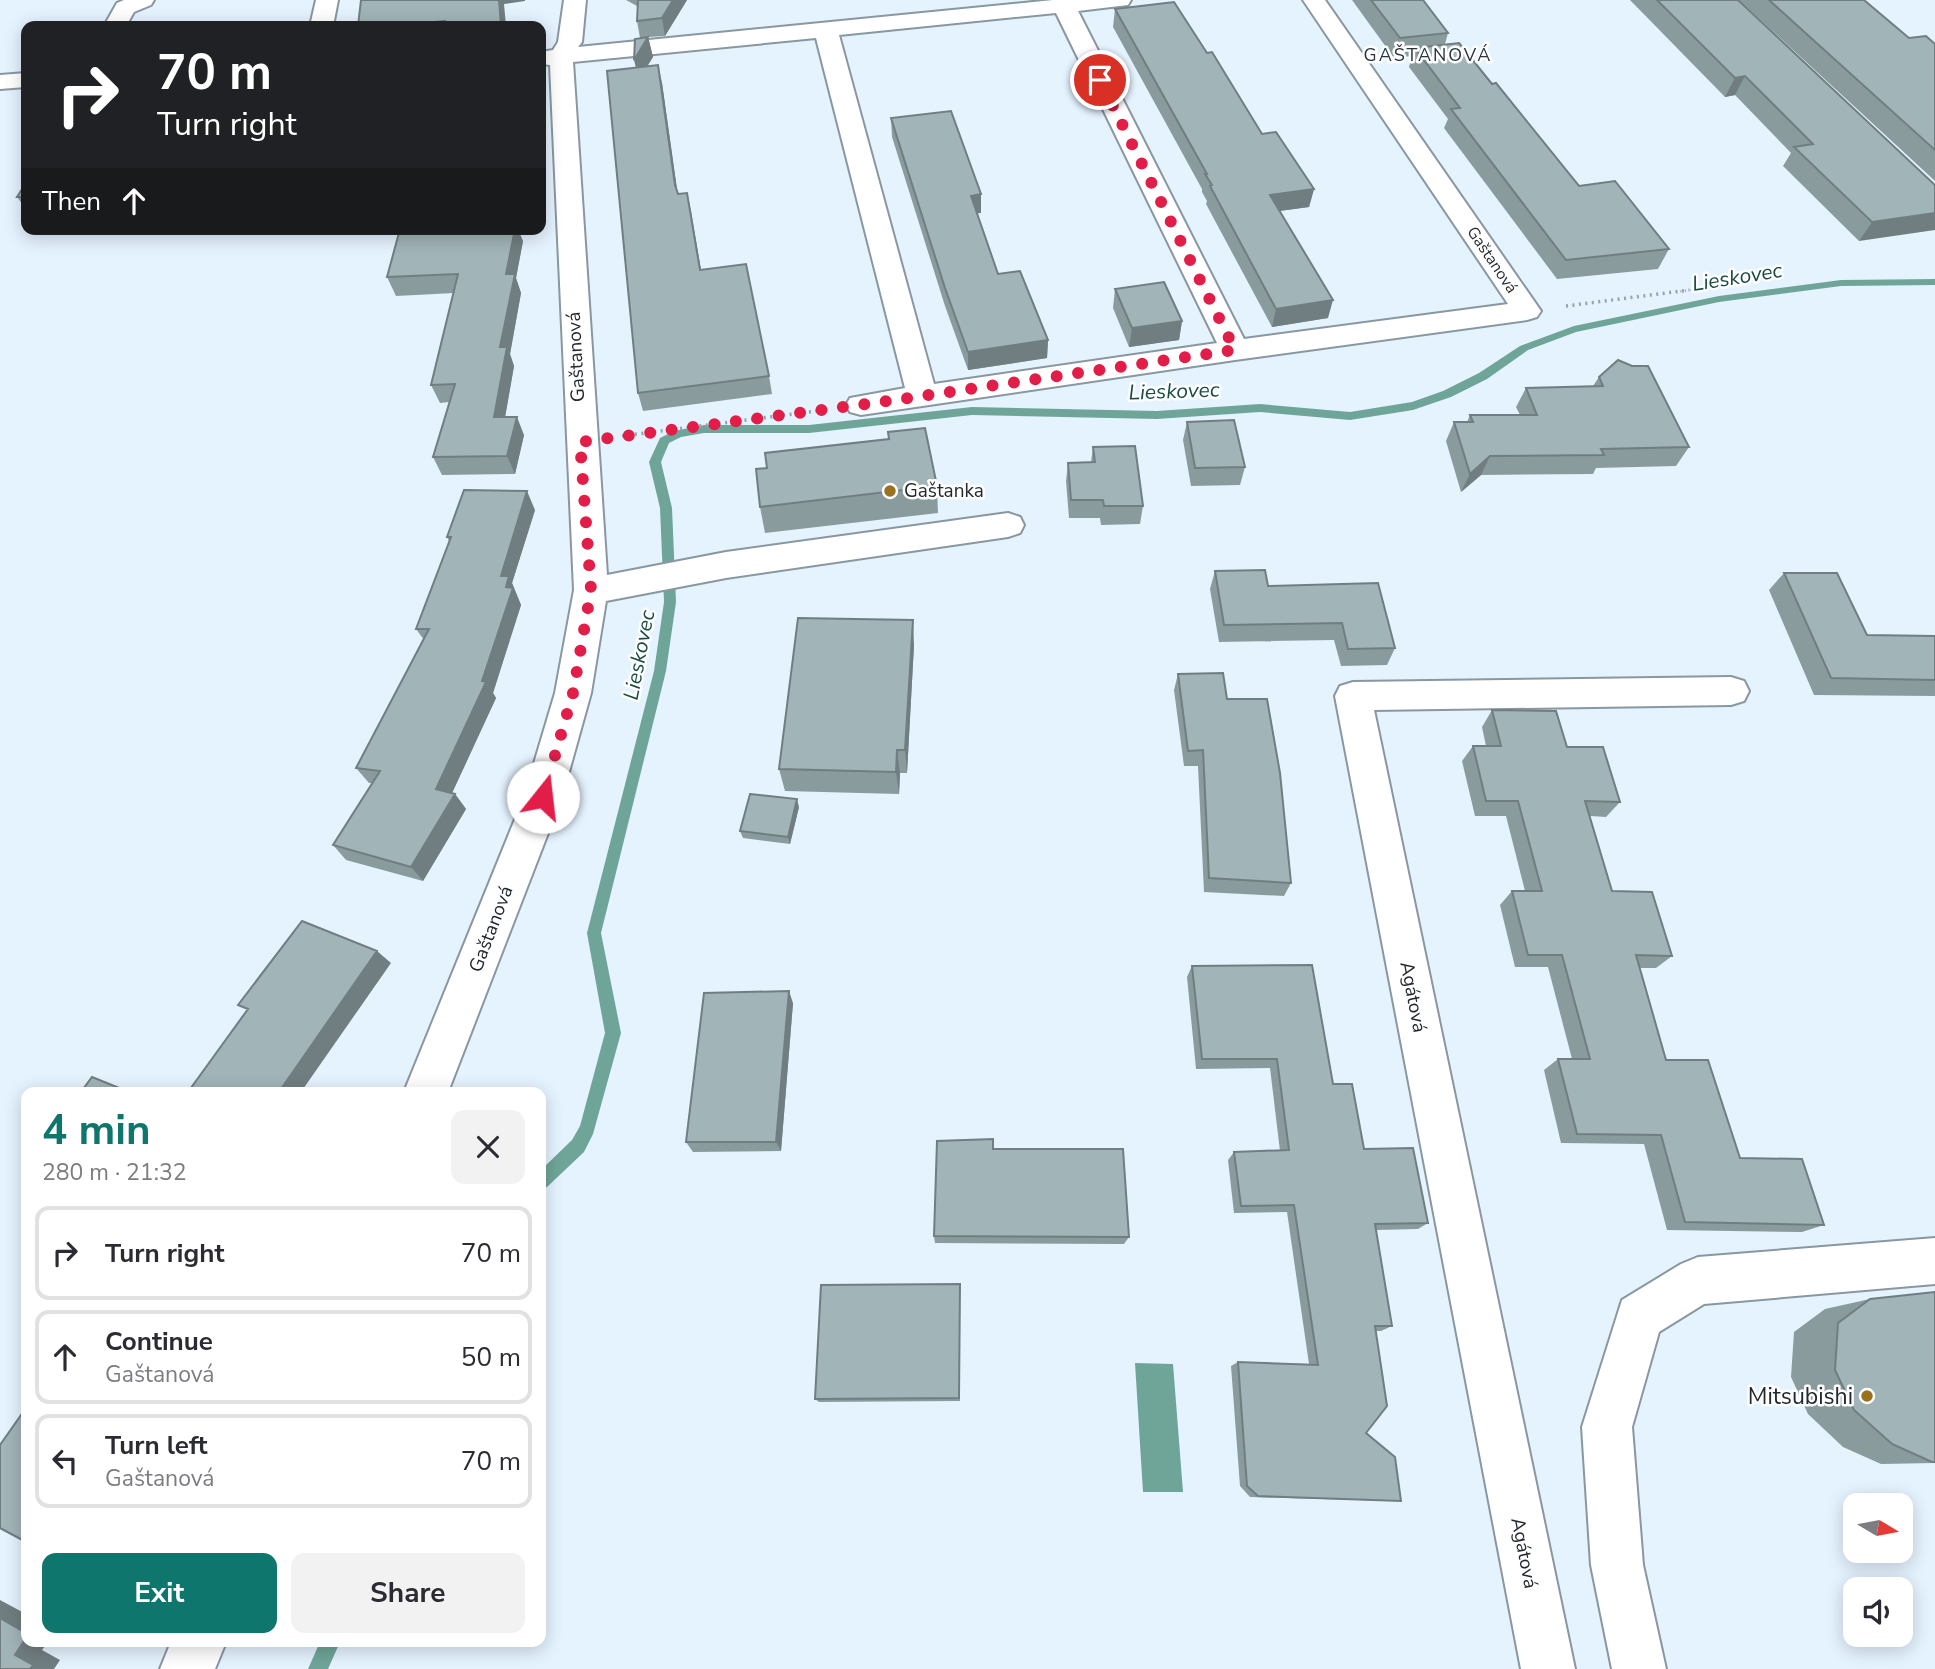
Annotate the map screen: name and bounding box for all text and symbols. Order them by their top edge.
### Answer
text: 70 m [157,39,272,106]
district label: GAŠTANOVÁ [1364,43,1492,67]
icon: right [42,49,133,140]
pin [1070,50,1130,110]
icon: arrive [1081,61,1119,99]
text: Turn right [157,103,297,146]
icon: ahead [115,182,153,220]
text: Then [42,184,101,219]
street label: Gaštanová [1462,222,1522,298]
water label: Lieskovec [1690,256,1784,298]
street label: Gaštanová [561,311,591,403]
water label: Lieskovec [1128,375,1220,407]
place label: Gaštanka [904,478,984,504]
marker: Gaštanka [882,483,898,499]
water label: Lieskovec [617,607,661,702]
position arrow [506,760,580,834]
street label: Gaštanová [463,882,519,976]
street label: Agátová [1393,959,1433,1035]
text: 4 min [42,1102,151,1159]
button: close [451,1110,525,1184]
text: 280 m · 21:32 [42,1157,187,1188]
icon: right [46,1234,84,1272]
text: Turn right [105,1236,224,1271]
text: 70 m [461,1236,521,1271]
text: Continue [105,1324,213,1359]
icon: ahead [46,1338,84,1376]
text: 50 m [461,1340,521,1375]
text: Gaštanová [105,1359,215,1390]
place label: Mitsubishi [1748,1381,1853,1412]
marker: Mitsubishi [1859,1388,1875,1404]
text: Turn left [105,1428,208,1463]
icon: left [46,1442,84,1480]
text: 70 m [461,1444,521,1479]
text: Gaštanová [105,1463,215,1494]
north arrow [1843,1493,1913,1563]
map controls [1843,1493,1913,1647]
street label: Agátová [1504,1515,1544,1591]
button: Exit [42,1553,277,1633]
button: Share [291,1553,525,1633]
button: sound [1843,1577,1913,1647]

